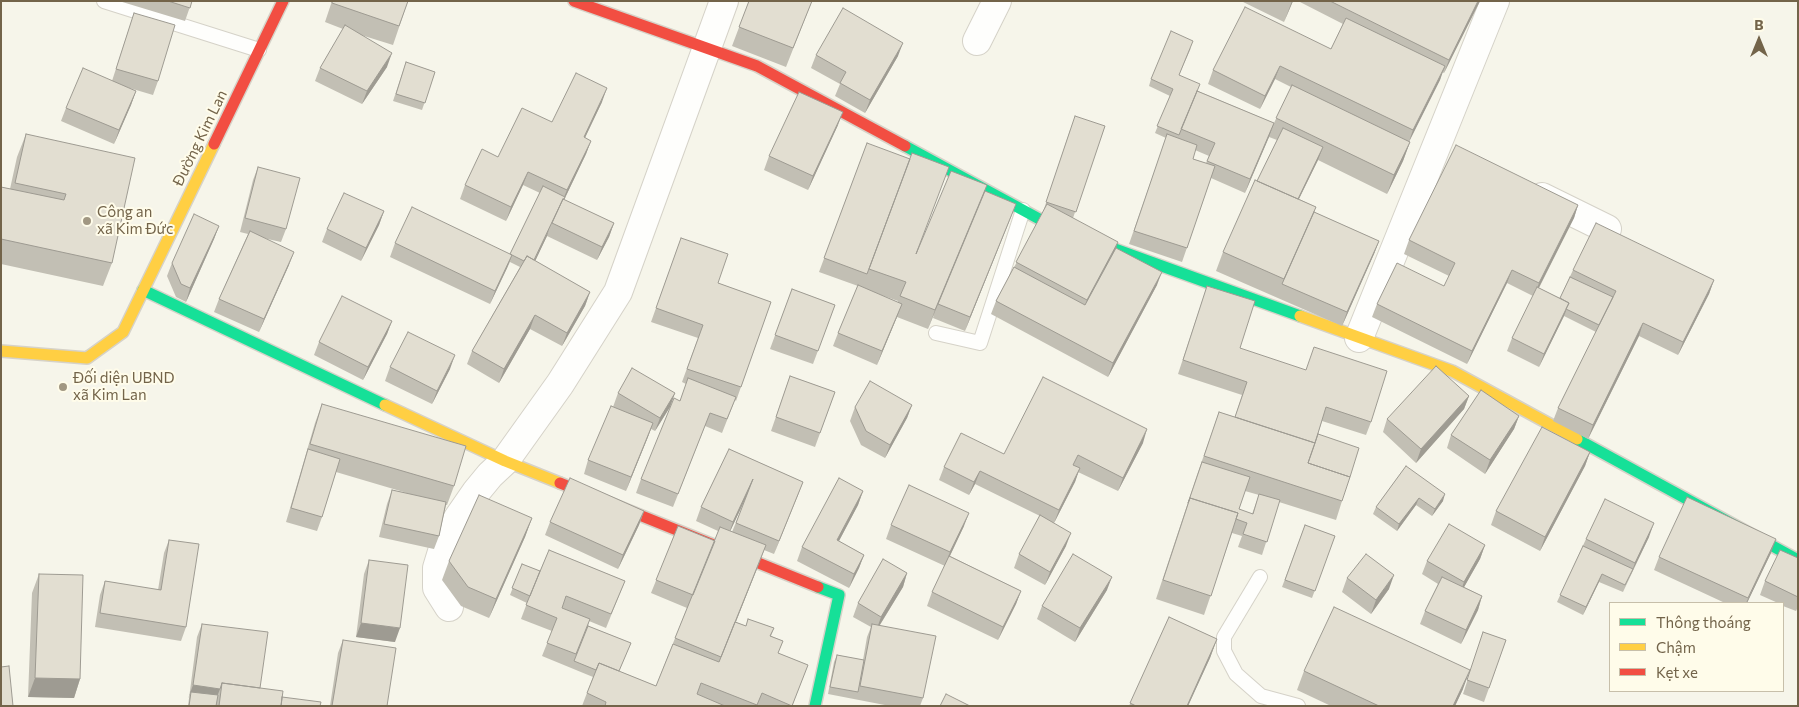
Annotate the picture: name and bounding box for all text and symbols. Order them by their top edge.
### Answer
north arrow [1734,15,1784,65]
text: B [1754,16,1764,33]
street label: Đường Kim Lan [169,87,231,189]
place label: Công an xã Kim Đức [97,203,173,238]
marker: Công an xã Kim Đức [81,215,93,227]
place label: Đối diện UBND xã Kim Lan [73,369,175,404]
marker: Đối diện UBND xã Kim Lan [57,381,69,393]
legend [1609,602,1784,692]
text: Thông thoáng [1656,613,1751,631]
text: Chậm [1656,638,1696,656]
text: Kẹt xe [1656,663,1698,681]

